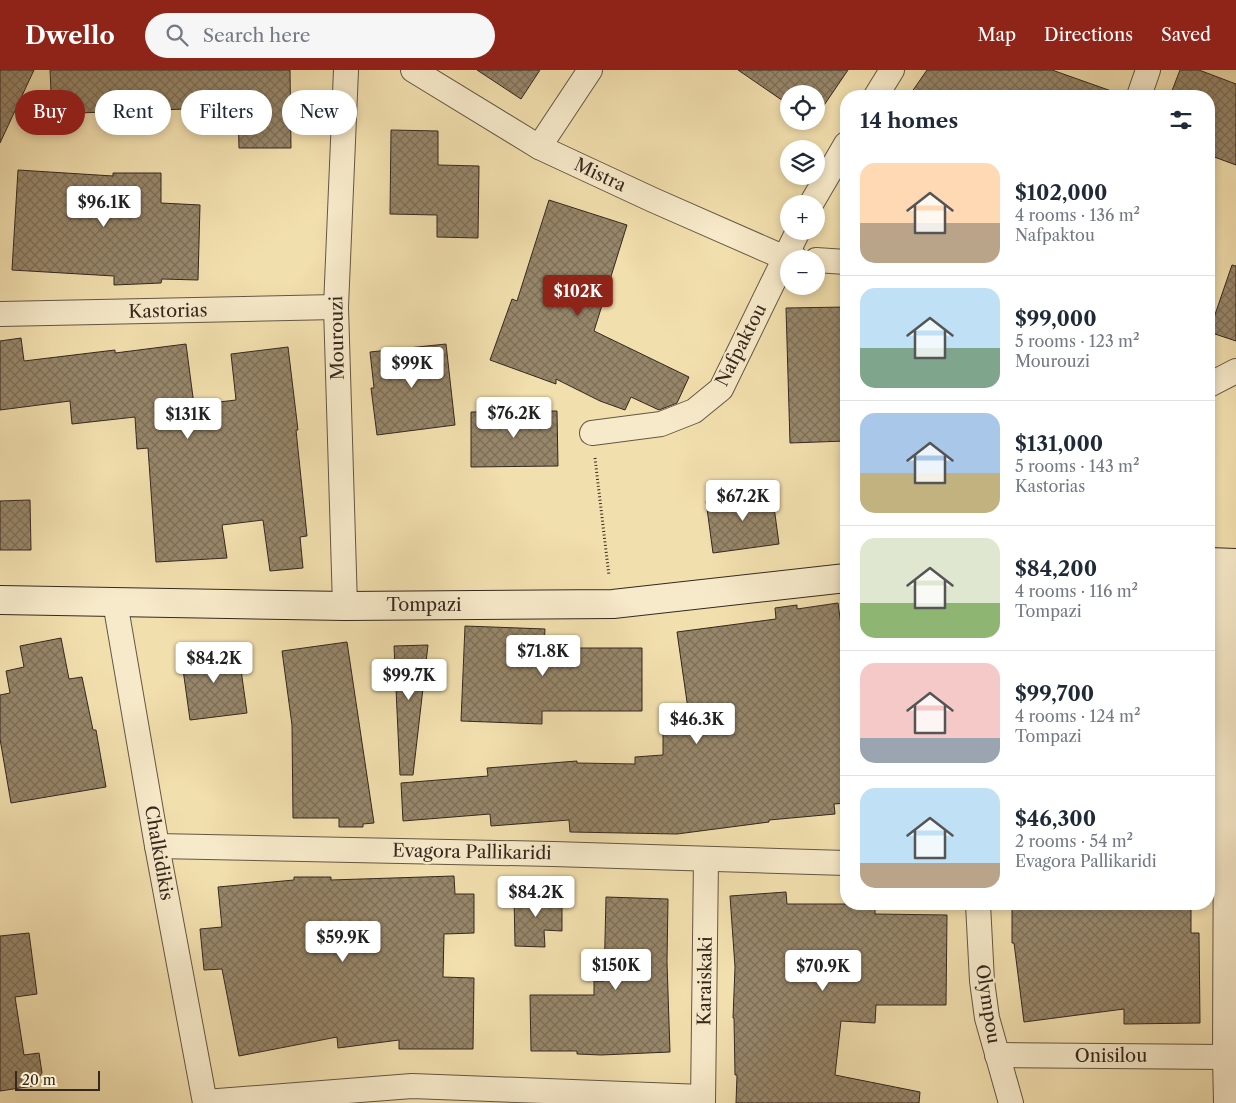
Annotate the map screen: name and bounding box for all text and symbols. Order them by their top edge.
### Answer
search box [145,13,495,58]
text: Dwello [25,21,115,50]
icon: search [163,21,191,49]
text: Search here [203,24,310,47]
text: Map [977,24,1016,46]
text: Directions [1044,24,1133,46]
text: Saved [1161,24,1211,46]
map controls [780,85,825,295]
button: locate [780,85,825,130]
chip: Buy [15,90,85,135]
chip: Rent [95,90,171,135]
chip: Filters [181,90,272,135]
chip: New [282,90,357,135]
icon: filters [1167,106,1195,134]
text: 14 homes [860,108,958,133]
button: layers [780,140,825,185]
street label: Mistra [571,153,630,197]
text: $102,000 [1015,180,1107,205]
icon: home [900,183,960,243]
pin: $96.1K [63,186,145,228]
text: $96.1K [78,192,130,212]
button: + [780,195,825,240]
text: 4 rooms · 136 m² [1015,205,1140,225]
text: Nafpaktou [1015,225,1095,245]
button: − [780,250,825,295]
pin: $102K [543,274,613,317]
text: $102K [554,281,602,301]
street label: Mourouzi [325,295,349,380]
street label: Kastorias [128,299,208,323]
street label: Nafpaktou [711,300,771,390]
text: $99,000 [1015,306,1097,331]
icon: home [900,308,960,368]
text: 5 rooms · 123 m² [1015,331,1139,351]
pin: $99K [382,346,442,389]
text: Mourouzi [1015,351,1090,371]
text: $99K [392,353,432,373]
pin: $76.2K [473,396,555,439]
pin: $131K [153,398,223,440]
text: $76.2K [487,403,541,423]
text: $131K [165,404,211,424]
text: $131,000 [1015,431,1103,456]
icon: home [900,433,960,493]
text: 5 rooms · 143 m² [1015,456,1139,476]
text: Kastorias [1015,476,1085,496]
pin: $67.2K [702,480,784,522]
text: $67.2K [717,486,769,506]
text: $84,200 [1015,556,1097,581]
icon: home [900,558,960,618]
text: 4 rooms · 116 m² [1015,581,1138,601]
street label: Tompazi [387,594,462,616]
text: Tompazi [1015,601,1082,621]
pin: $71.8K [502,634,584,677]
text: $71.8K [517,641,569,661]
pin: $84.2K [173,642,255,684]
text: $84.2K [187,648,241,668]
pin: $99.7K [368,658,450,701]
text: $99.7K [383,665,435,685]
text: $99,700 [1015,681,1094,706]
icon: home [900,683,960,743]
pin: $46.3K [656,702,738,745]
text: 4 rooms · 124 m² [1015,706,1140,726]
text: $46.3K [670,709,724,729]
text: Tompazi [1015,726,1082,746]
street label: Chalkidikis [140,804,178,902]
text: $46,300 [1015,806,1096,831]
icon: home [900,808,960,868]
text: 2 rooms · 54 m² [1015,831,1133,851]
street label: Evagora Pallikaridi [392,840,552,864]
text: Evagora Pallikaridi [1015,851,1157,871]
pin: $84.2K [495,876,577,918]
text: $84.2K [509,882,563,902]
pin: $59.9K [302,920,384,963]
text: $59.9K [316,927,370,947]
street label: Karaiskaki [693,936,717,1026]
pin: $150K [581,948,651,991]
pin: $70.9K [782,950,864,992]
text: $150K [592,955,640,975]
text: $70.9K [796,956,850,976]
street label: Olympou [971,963,1005,1045]
street label: Onisilou [1075,1045,1147,1067]
scale bar [15,1068,100,1091]
text: 20 m [22,1071,56,1089]

